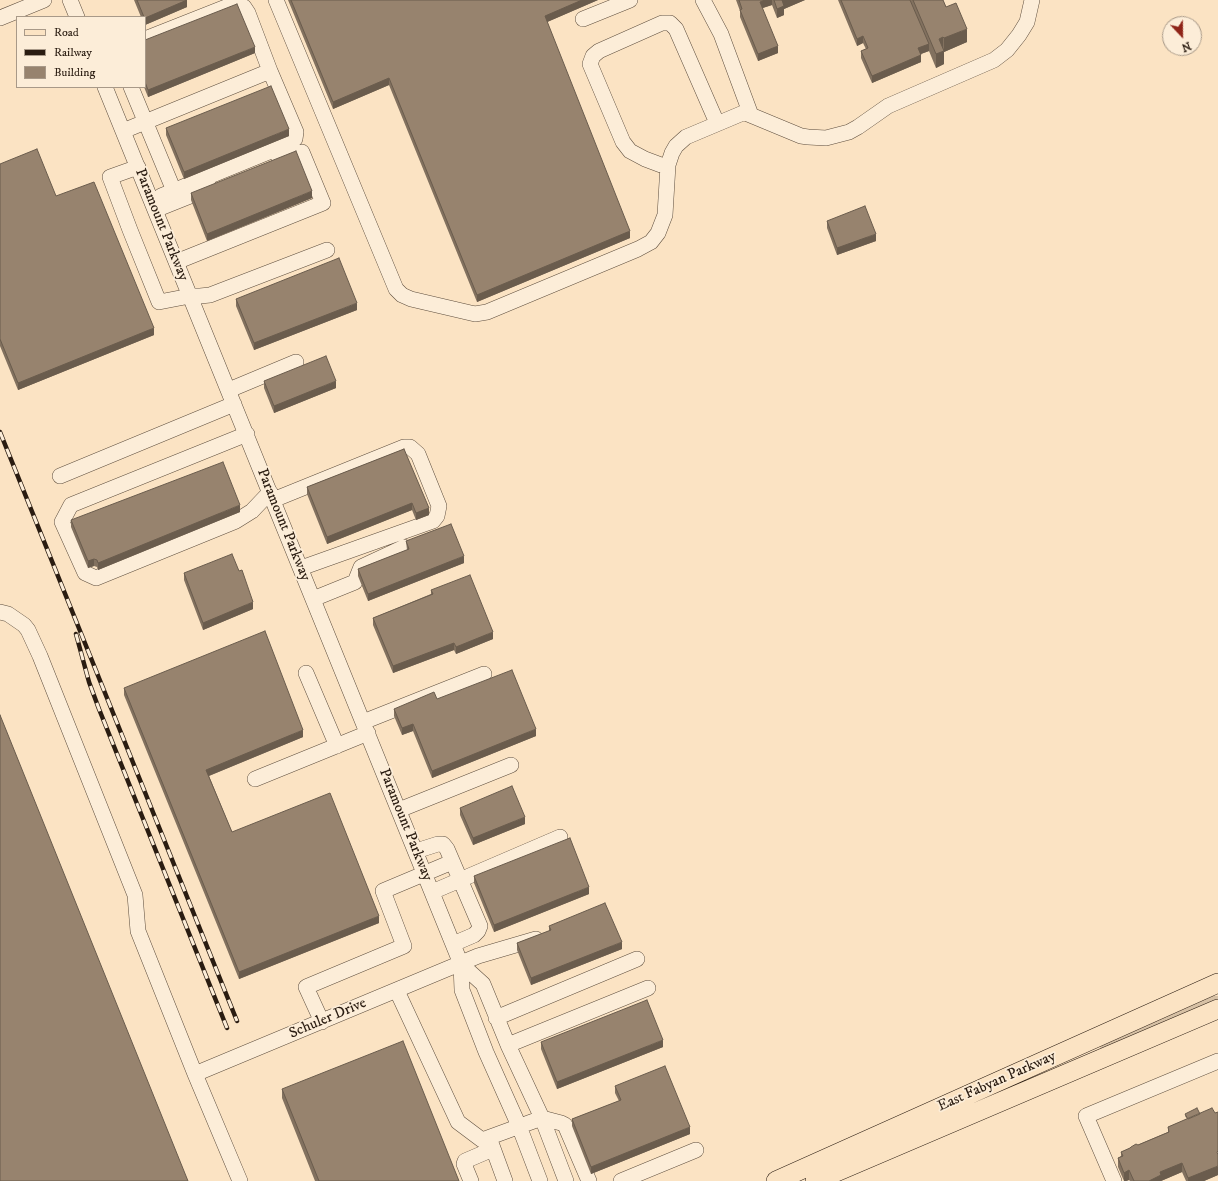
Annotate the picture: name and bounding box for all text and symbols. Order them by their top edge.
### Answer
legend [16,16,146,88]
north arrow [1162,16,1202,56]
text: Road [54,25,79,40]
text: N [1179,38,1193,54]
text: Railway [54,45,92,60]
text: Building [54,65,95,80]
street label: Paramount Parkway [130,166,192,284]
street label: Paramount Parkway [252,466,314,584]
street label: Paramount Parkway [374,766,436,884]
street label: Schuler Drive [287,995,369,1043]
street label: East Fabyan Parkway [935,1048,1059,1116]

